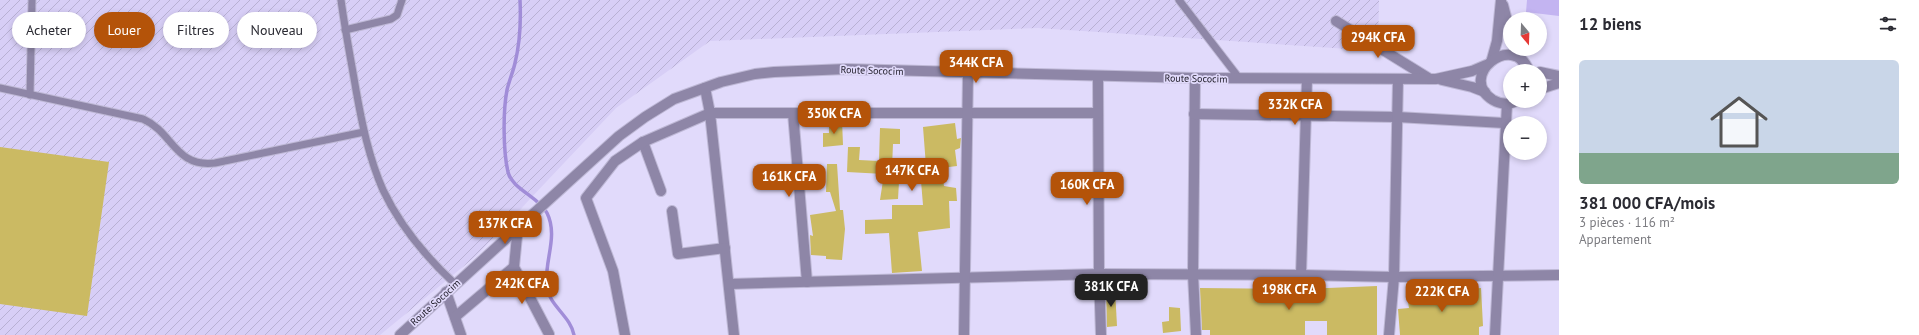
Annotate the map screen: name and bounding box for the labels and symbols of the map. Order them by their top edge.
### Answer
north arrow [1503,12,1547,56]
pin: 294K CFA [1337,25,1419,59]
pin: 344K CFA [935,50,1017,84]
street label: Route Sococim [840,63,904,78]
street label: Route Sococim [1164,71,1228,86]
pin: 332K CFA [1254,92,1336,126]
pin: 350K CFA [793,101,875,135]
pin: 147K CFA [871,158,953,192]
pin: 161K CFA [748,164,830,198]
pin: 160K CFA [1046,172,1128,206]
pin: 137K CFA [464,211,546,245]
pin: 242K CFA [481,271,563,305]
pin: 381K CFA [1070,274,1152,308]
street label: Route Sococim [408,277,463,328]
pin: 198K CFA [1248,277,1330,311]
pin: 222K CFA [1401,279,1483,313]

